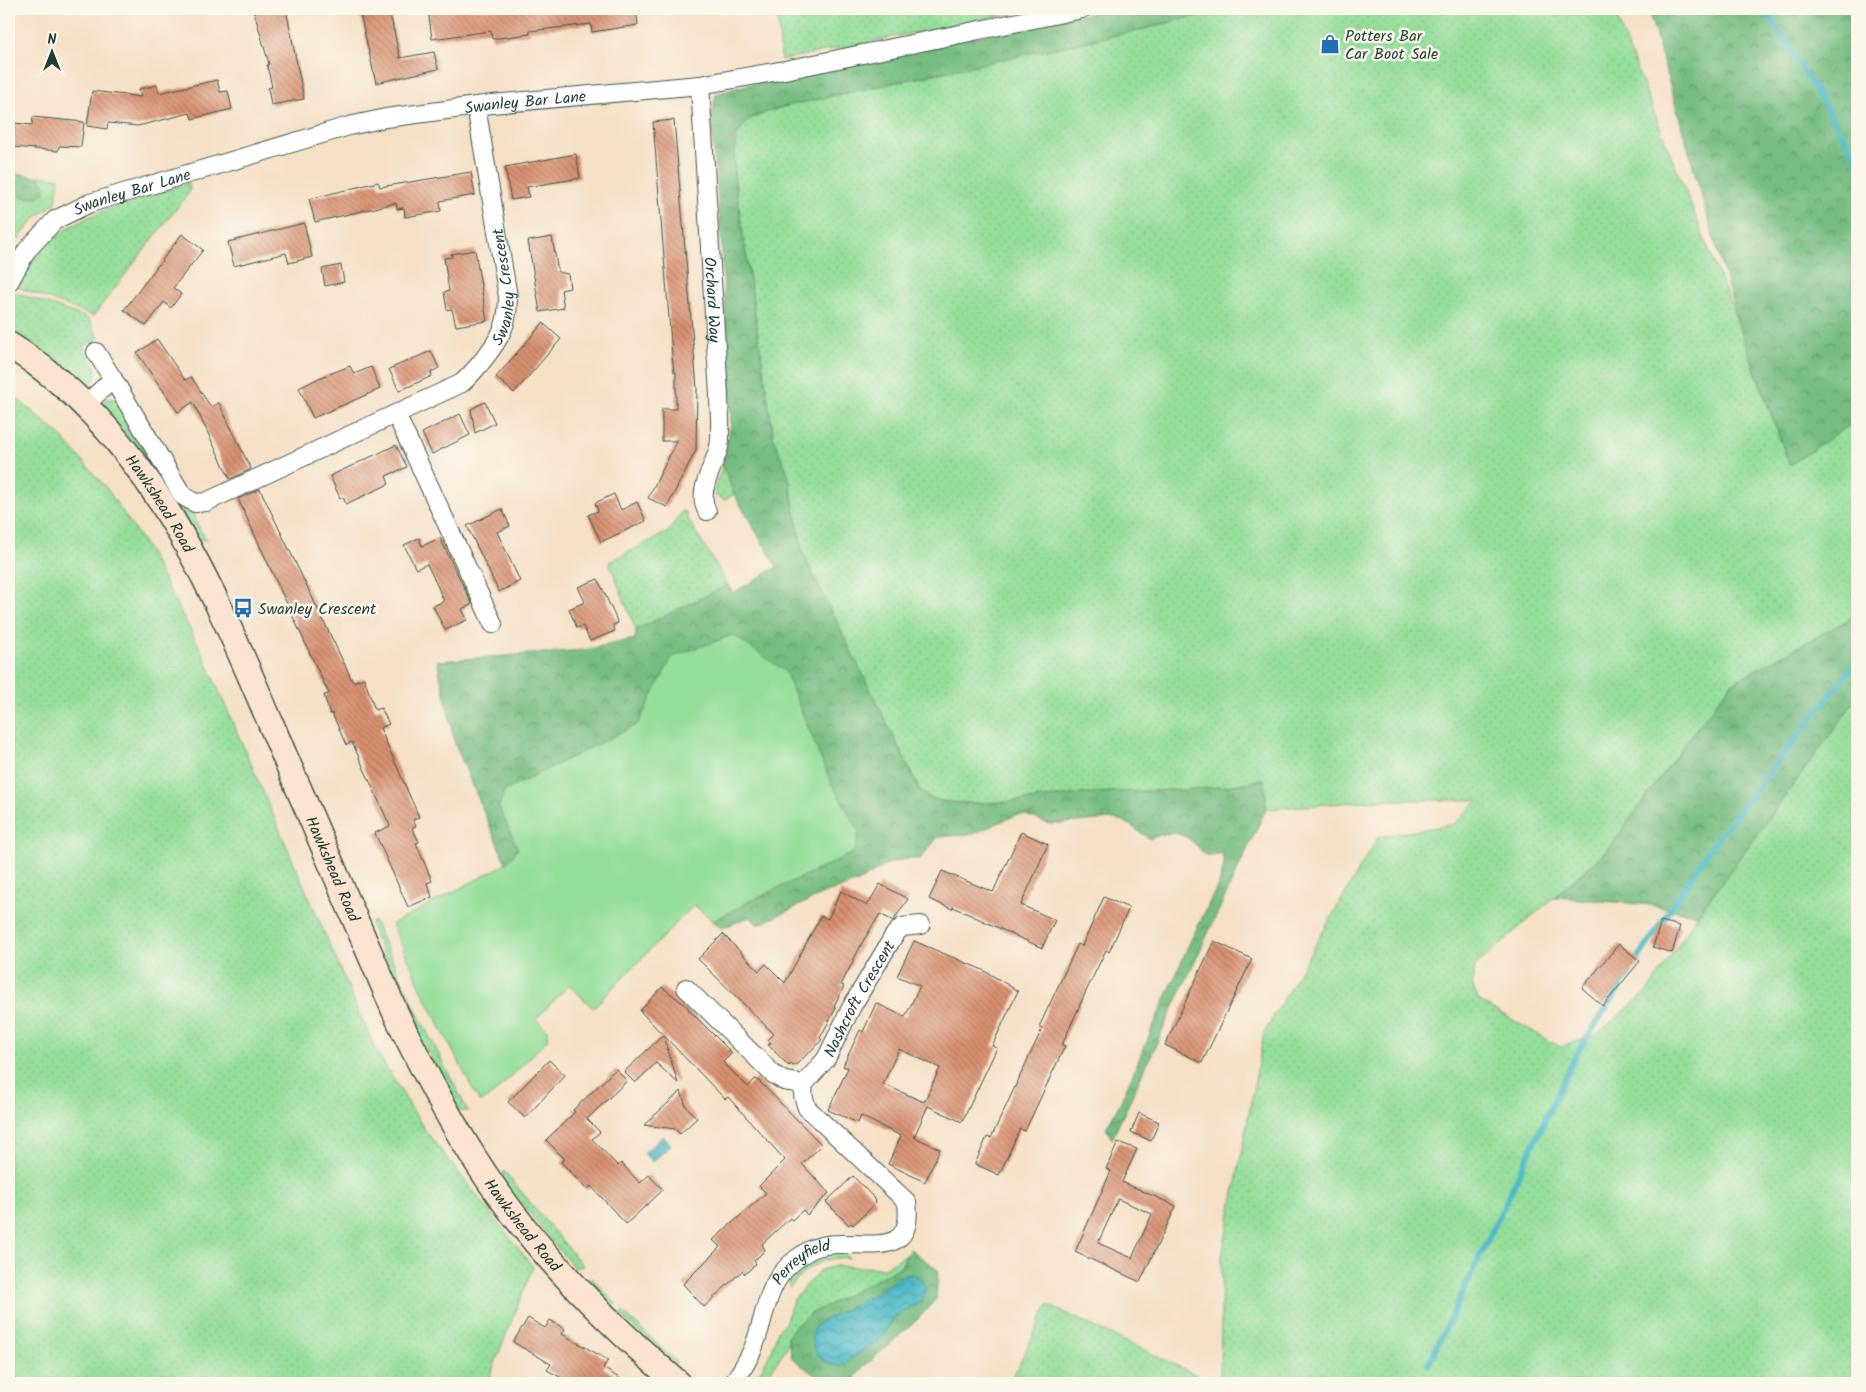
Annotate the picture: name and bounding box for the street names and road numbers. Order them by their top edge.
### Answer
street label: Swanley Bar Lane [463,84,587,121]
street label: Swanley Bar Lane [69,163,194,223]
street label: Swanley Crescent [486,226,522,351]
street label: Orchard Way [697,256,727,344]
street label: Hawkshead Road [118,449,200,559]
street label: Hawkshead Road [298,812,366,927]
street label: Nashcroft Crescent [818,935,903,1062]
street label: Hawkshead Road [477,1174,567,1279]
street label: Perreyfield [766,1233,833,1290]

